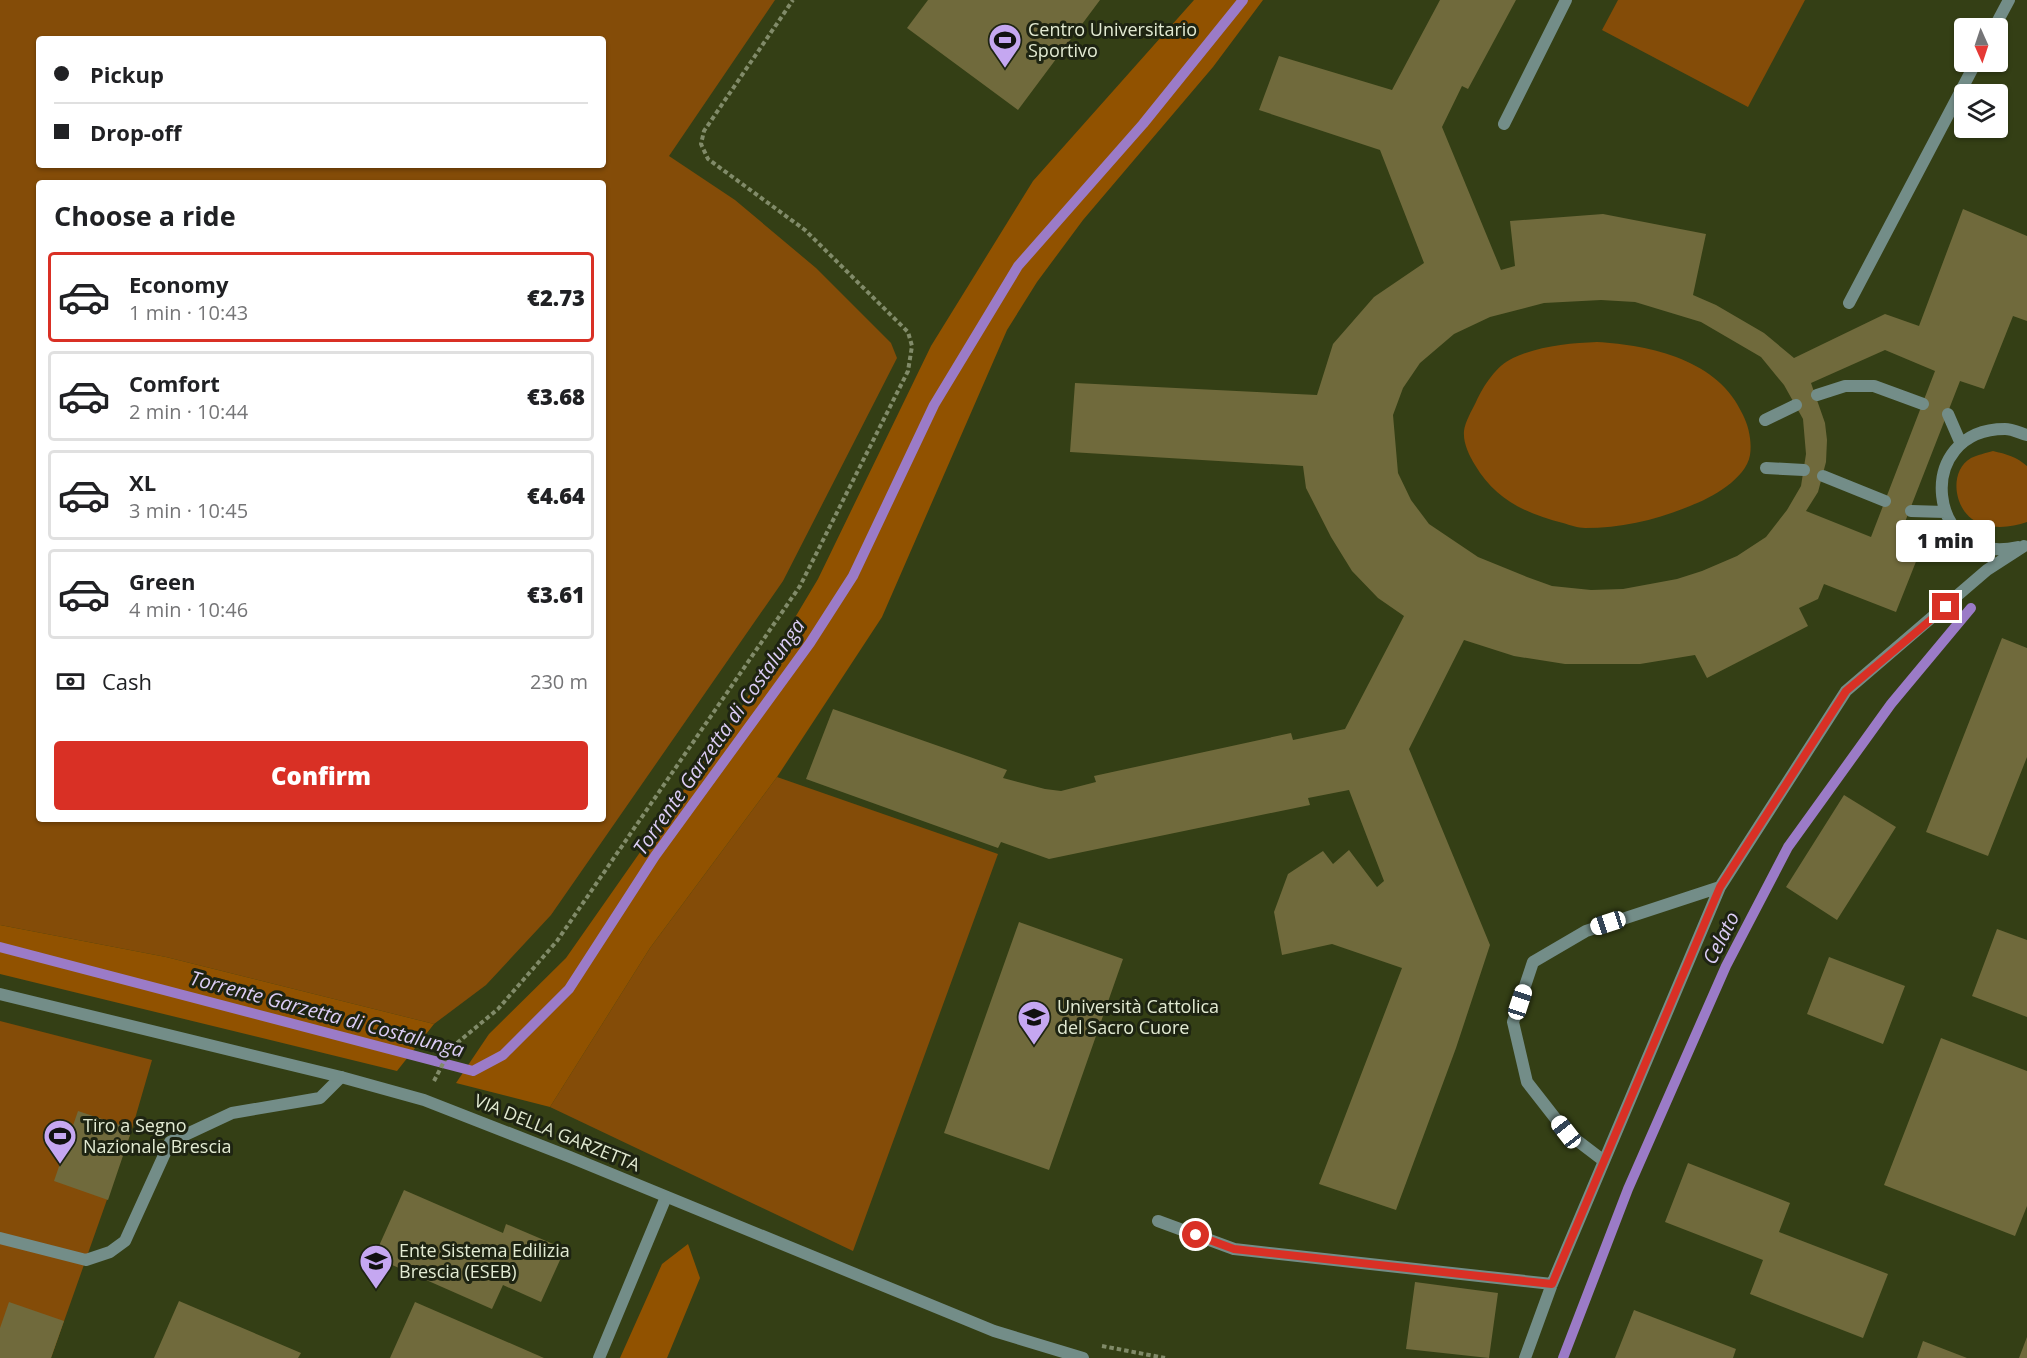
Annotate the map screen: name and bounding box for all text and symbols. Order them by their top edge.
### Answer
place label: Centro Universitario Sportivo [1028,17,1197,62]
north arrow [1954,18,2008,72]
map controls [1954,18,2008,138]
sports icon: Centro Universitario Sportivo [987,22,1023,69]
text: Pickup [90,59,164,89]
button: layers [1954,84,2008,138]
text: Drop-off [90,117,182,147]
text: Choose a ride [54,197,236,234]
text: Economy [129,269,228,299]
icon: car [57,270,111,324]
text: €2.73 [527,282,585,312]
text: 1 min · 10:43 [129,299,248,326]
text: Comfort [129,368,220,398]
icon: car [57,369,111,423]
text: €3.68 [527,381,585,411]
text: 2 min · 10:44 [129,398,248,425]
text: XL [129,467,156,497]
icon: car [57,468,111,522]
text: €4.64 [527,480,585,510]
text: 3 min · 10:45 [129,497,248,524]
callout: 1 min [1896,520,1996,562]
text: 1 min [1917,527,1974,554]
text: Green [129,566,195,596]
icon: car [57,567,111,621]
text: €3.61 [527,579,585,609]
route end [1932,593,1959,620]
text: 4 min · 10:46 [129,596,248,623]
water label: Torrente Garzetta di Costalunga [626,613,811,860]
icon: cash [54,665,87,698]
text: Cash [102,666,152,696]
text: 230 m [530,668,588,695]
button: Confirm [54,741,588,810]
water label: Celato [1696,907,1745,969]
car [1588,909,1628,937]
water label: Torrente Garzetta di Costalunga [187,964,467,1063]
car [1506,982,1534,1022]
place label: Università Cattolica del Sacro Cuore [1057,994,1219,1039]
school or university icon: Università Cattolica del Sacro Cuore [1016,999,1052,1046]
street label: VIA DELLA GARZETTA [471,1088,644,1177]
car [1548,1112,1584,1152]
place label: Tiro a Segno Nazionale Brescia [83,1113,232,1158]
sports icon: Tiro a Segno Nazionale Brescia [42,1118,78,1165]
route start [1182,1221,1209,1248]
place label: Ente Sistema Edilizia Brescia (ESEB) [399,1238,570,1283]
school or university icon: Ente Sistema Edilizia Brescia (ESEB) [358,1243,394,1290]

